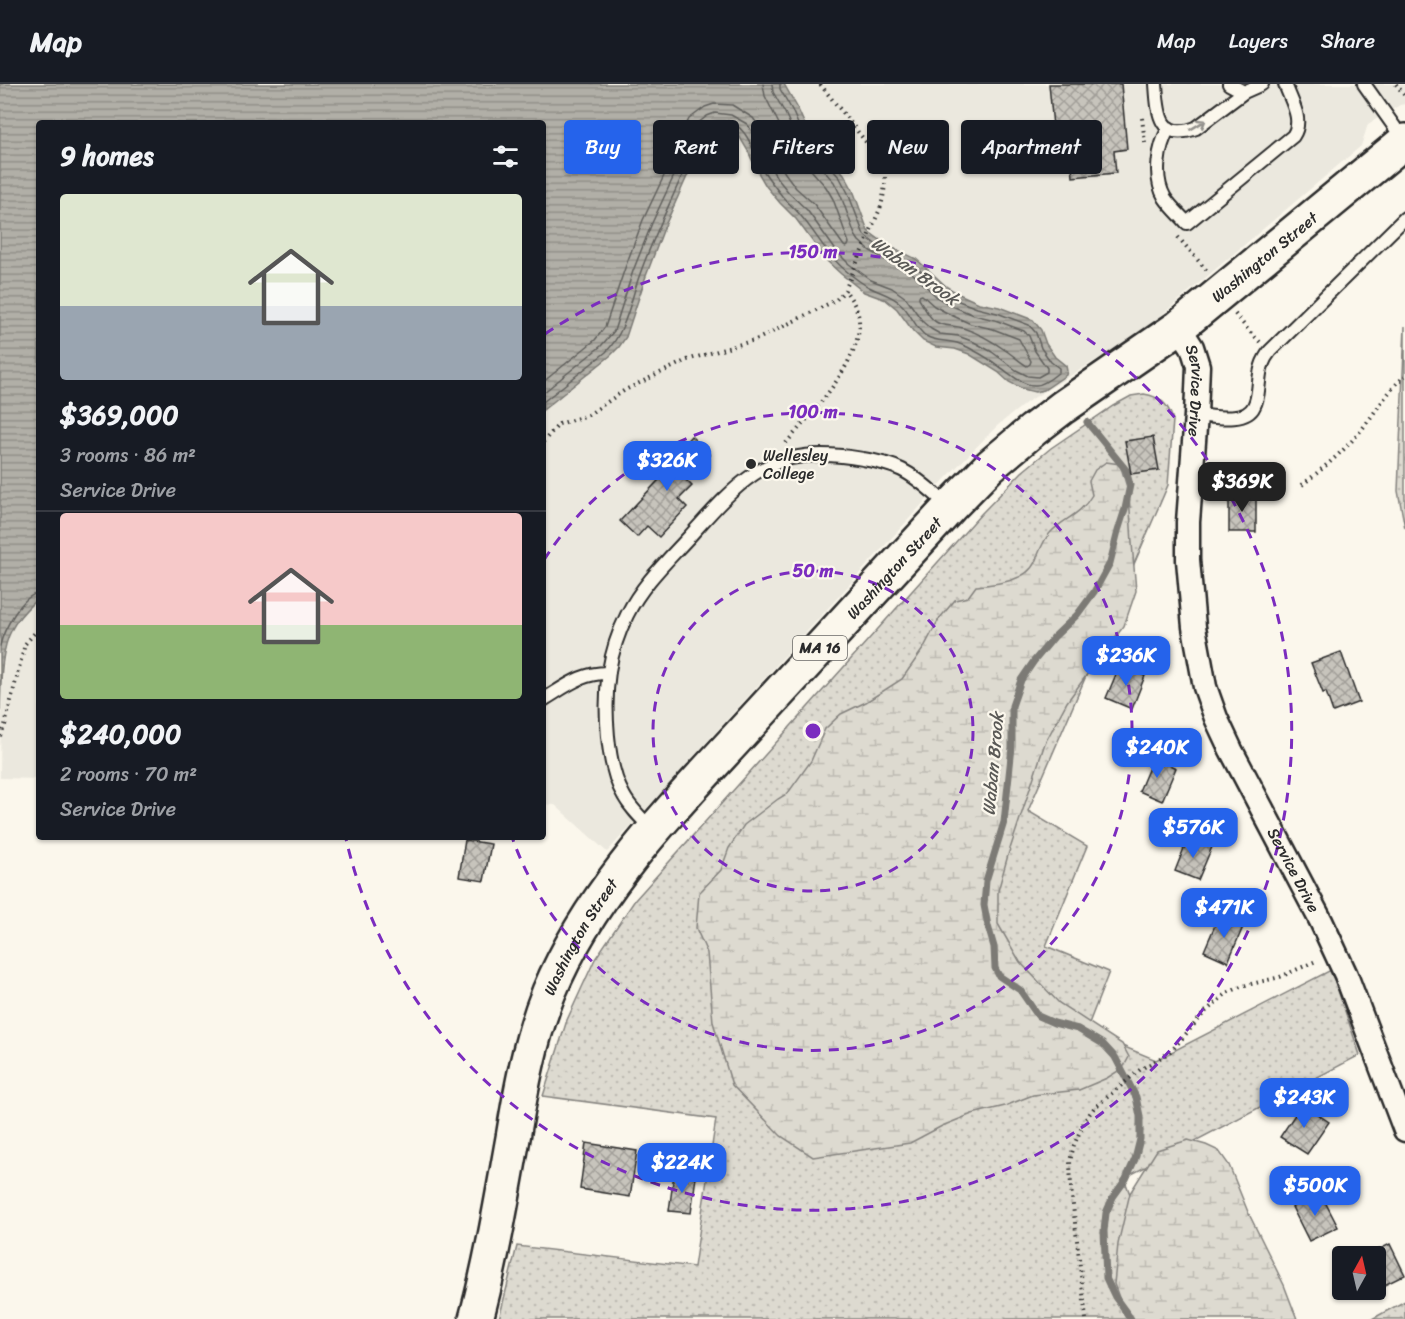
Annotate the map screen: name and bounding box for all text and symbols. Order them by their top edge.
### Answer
text: Map [30,17,82,66]
text: Map [1157,22,1196,60]
text: Layers [1229,22,1288,60]
text: Share [1321,22,1375,60]
one-way arrow [1189,119,1206,131]
chip: Buy [564,120,641,174]
chip: Rent [653,120,739,174]
chip: Filters [751,120,855,174]
chip: New [867,120,949,174]
chip: Apartment [961,120,1102,174]
text: 9 homes [60,133,154,179]
icon: filters [489,140,522,173]
street label: Washington Street [1205,204,1325,310]
water label: Waban Brook [864,228,968,316]
icon: home [237,233,345,341]
text: 150 m [789,236,837,268]
street label: Service Drive [1177,341,1213,438]
text: $369,000 [60,392,179,438]
text: 100 m [789,396,838,428]
text: 3 rooms · 86 m² [60,438,196,473]
pin: $326K [625,441,709,492]
place label: Wellesley College [763,441,829,488]
text: $326K [637,443,697,478]
marker: Wellesley College [744,457,758,471]
pin: $369K [1200,462,1284,513]
text: $369K [1212,464,1272,499]
text: Service Drive [60,473,176,508]
street label: Washington Street [839,509,950,626]
icon: home [237,552,345,660]
text: 50 m [793,555,834,587]
road number: MA 16 [793,636,847,660]
pin: $236K [1084,636,1168,687]
text: $236K [1096,638,1156,673]
water label: Waban Brook [973,709,1014,817]
text: $240,000 [60,711,181,757]
centre of rings [803,721,823,741]
pin: $240K [1115,728,1199,779]
text: $240K [1126,730,1188,765]
text: 2 rooms · 70 m² [60,757,197,792]
text: Service Drive [60,792,176,827]
pin: $576K [1151,808,1235,859]
text: $576K [1163,810,1223,845]
street label: Service Drive [1259,822,1328,918]
street label: Washington Street [535,872,626,1000]
pin: $471K [1182,888,1266,939]
text: $471K [1195,890,1253,925]
pin: $243K [1262,1078,1346,1129]
text: $243K [1274,1080,1334,1115]
pin: $224K [640,1143,724,1194]
text: $224K [651,1145,713,1180]
pin: $500K [1273,1166,1357,1217]
text: $500K [1283,1168,1347,1203]
north arrow [1332,1246,1386,1300]
map controls [1332,1246,1386,1300]

